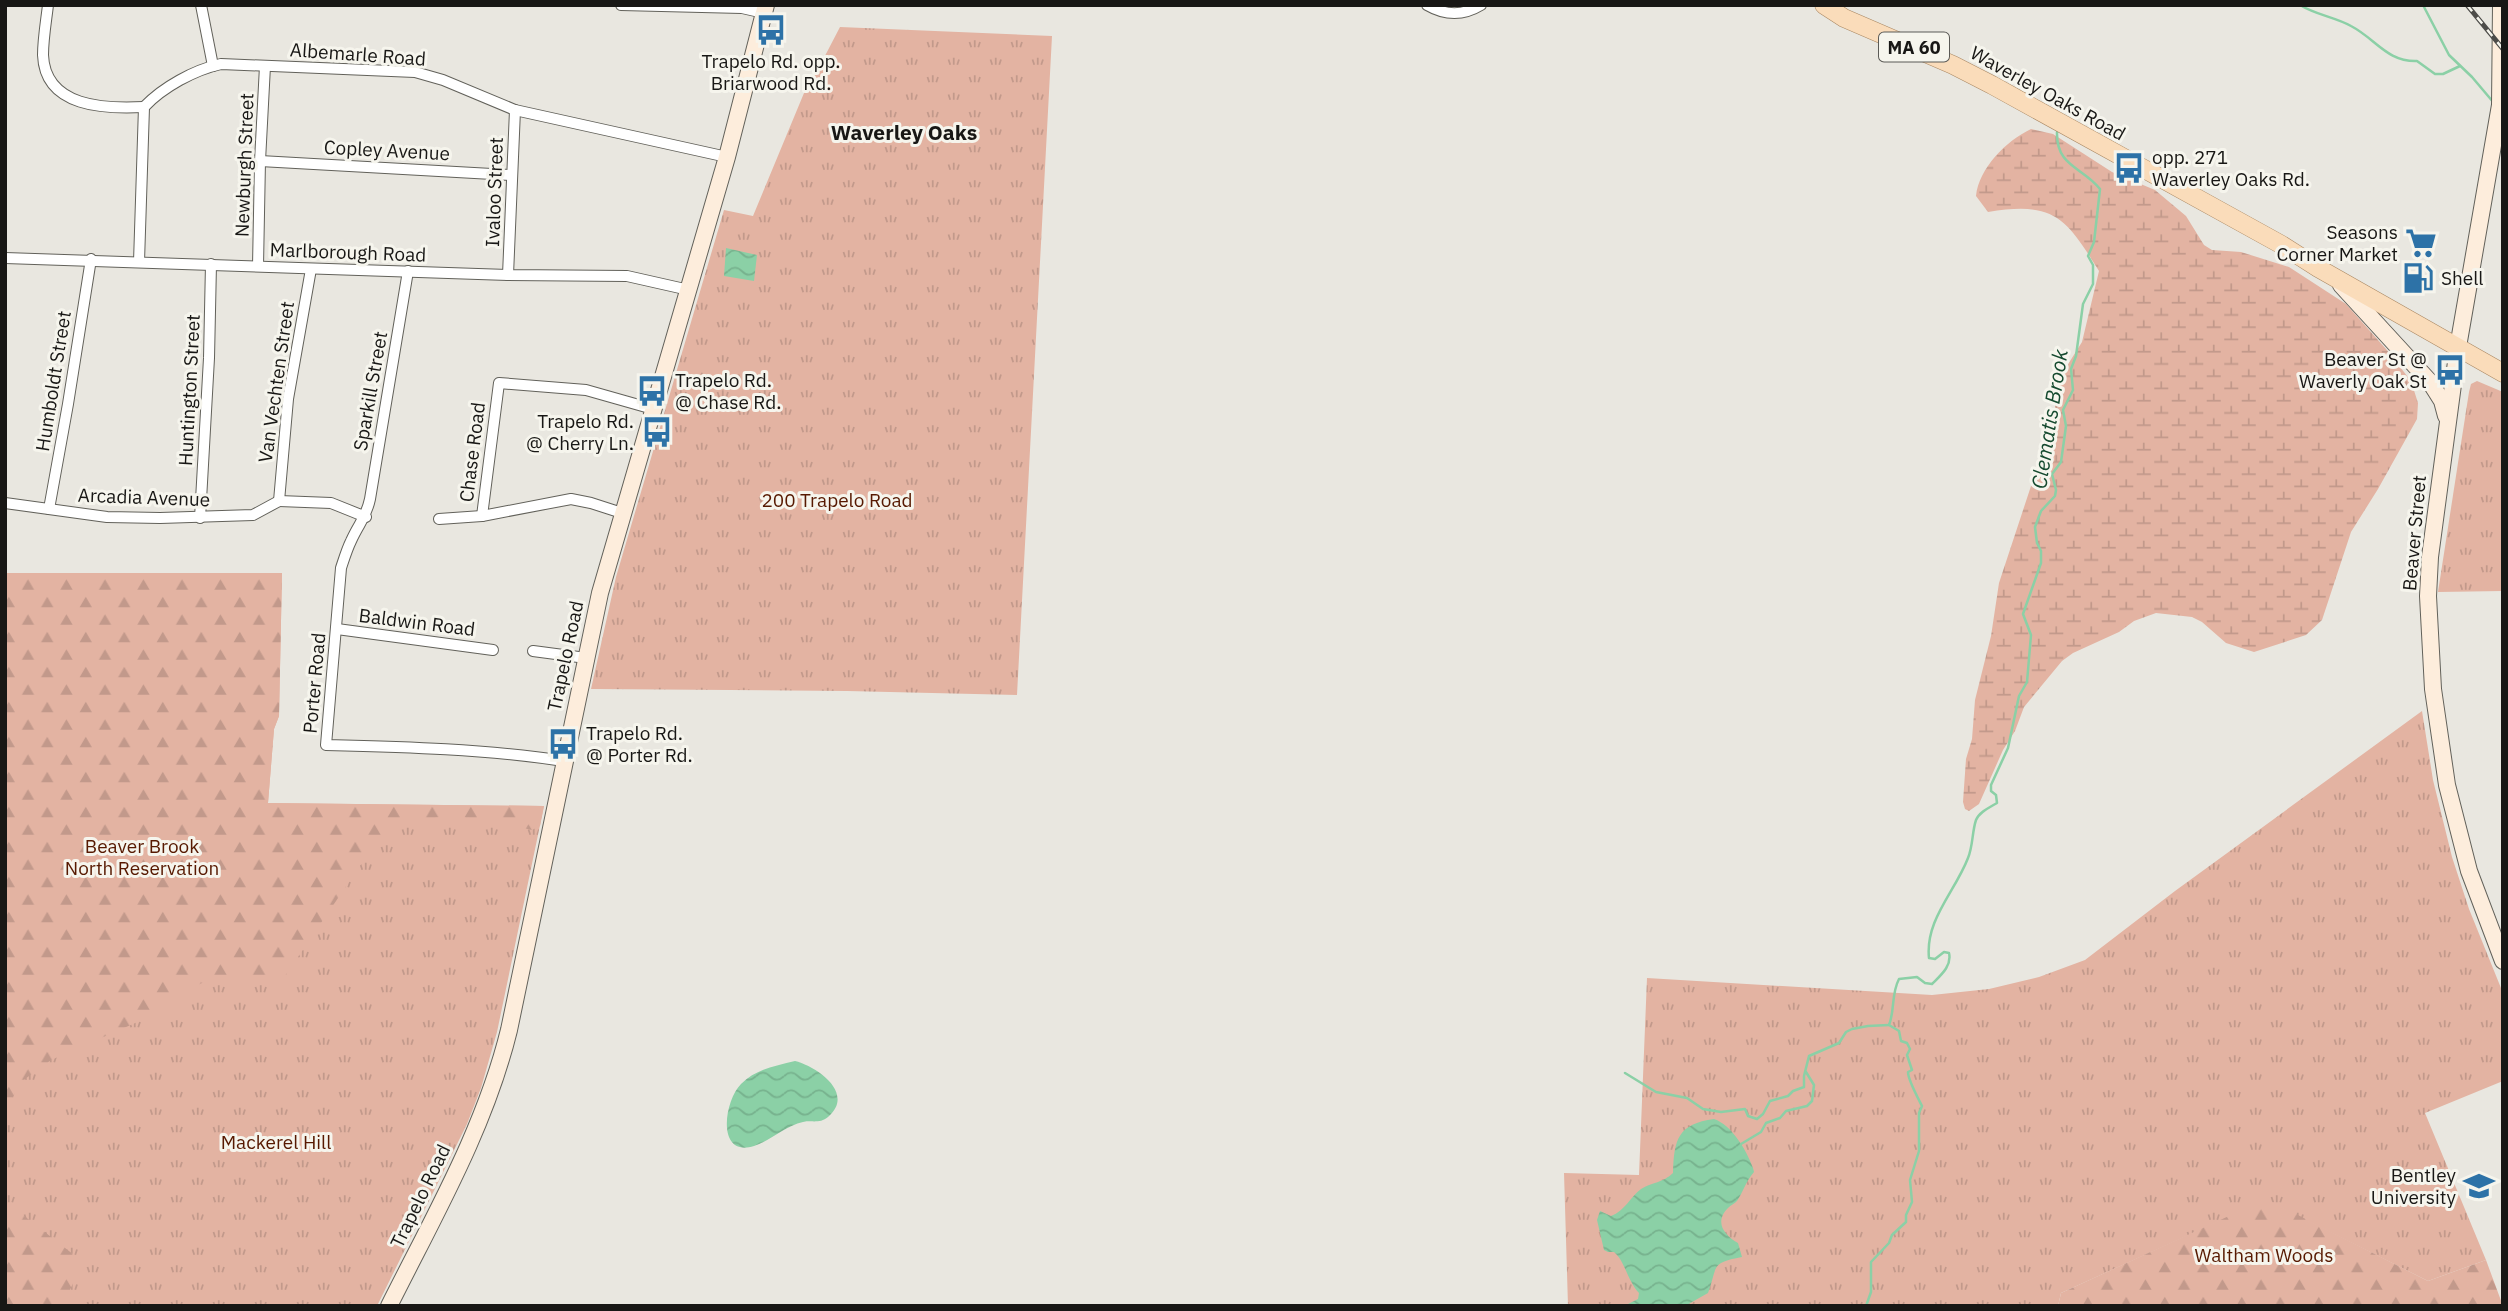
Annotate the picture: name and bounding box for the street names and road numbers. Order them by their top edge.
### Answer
road number: MA 60 [1879,32,1949,62]
street label: Albemarle Road [289,37,427,71]
street label: Waverley Oaks Road [1966,40,2130,146]
street label: Newburgh Street [229,93,259,237]
street label: Copley Avenue [323,135,451,165]
street label: Ivaloo Street [480,137,508,247]
street label: Marlborough Road [269,237,427,267]
street label: Van Vechten Street [253,300,299,464]
street label: Humboldt Street [30,309,76,453]
street label: Huntington Street [173,314,205,466]
street label: Sparkill Street [348,329,392,453]
street label: Chase Road [454,401,490,503]
street label: Beaver Street [2397,474,2431,592]
street label: Arcadia Avenue [77,483,211,511]
street label: Trapelo Road [542,598,588,714]
street label: Baldwin Road [357,603,477,641]
street label: Porter Road [298,632,330,734]
street label: Trapelo Road [385,1140,455,1252]

